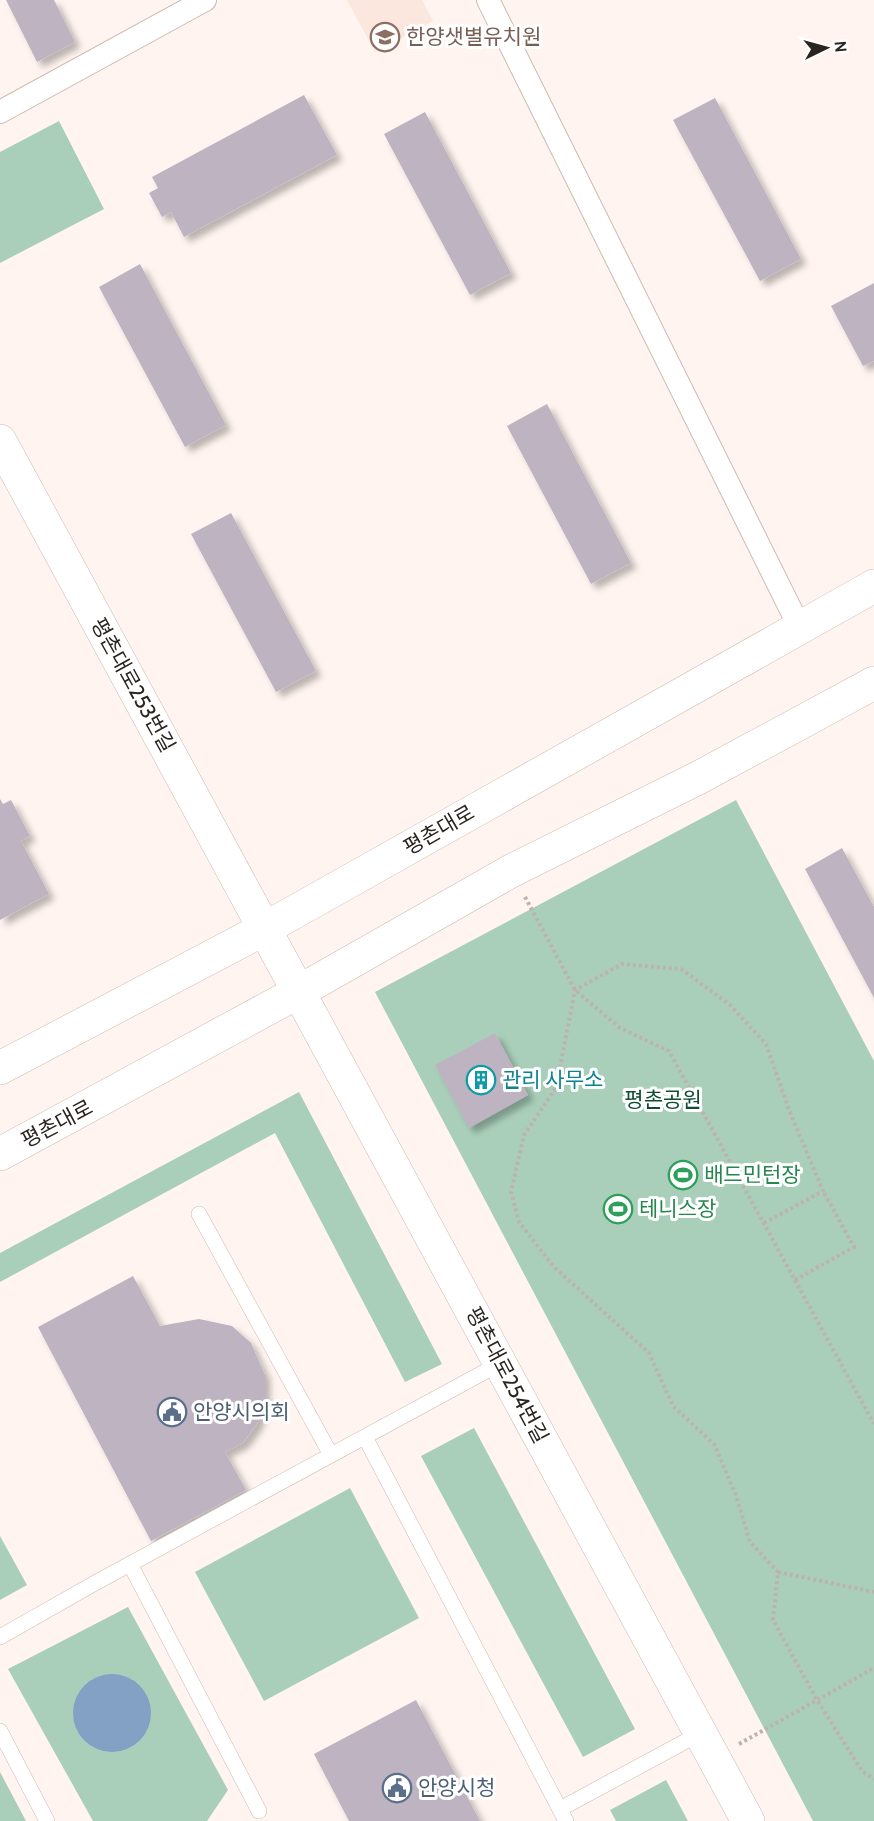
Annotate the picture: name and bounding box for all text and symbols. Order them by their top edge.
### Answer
north arrow [796,18,856,78]
school or university icon: 한양샛별유치원 [369,21,401,53]
place label: 한양샛별유치원 [406,24,541,49]
text: N [830,40,850,53]
street label: 평촌대로253번길 [86,613,181,756]
street label: 평촌대로 [399,799,478,860]
building icon: 관리 사무소 [465,1064,497,1096]
place label: 관리 사무소 [502,1067,603,1092]
park label: 평촌공원 [624,1087,702,1112]
street label: 평촌대로 [17,1094,97,1153]
sports icon: 배드민턴장 [667,1159,699,1191]
place label: 배드민턴장 [704,1162,801,1187]
sports icon: 테니스장 [602,1193,634,1225]
place label: 테니스장 [639,1196,716,1221]
street label: 평촌대로254번길 [461,1302,554,1447]
public building icon: 안양시의회 [156,1396,188,1428]
place label: 안양시의회 [193,1399,290,1424]
public building icon: 안양시청 [381,1772,413,1804]
place label: 안양시청 [418,1775,495,1800]

